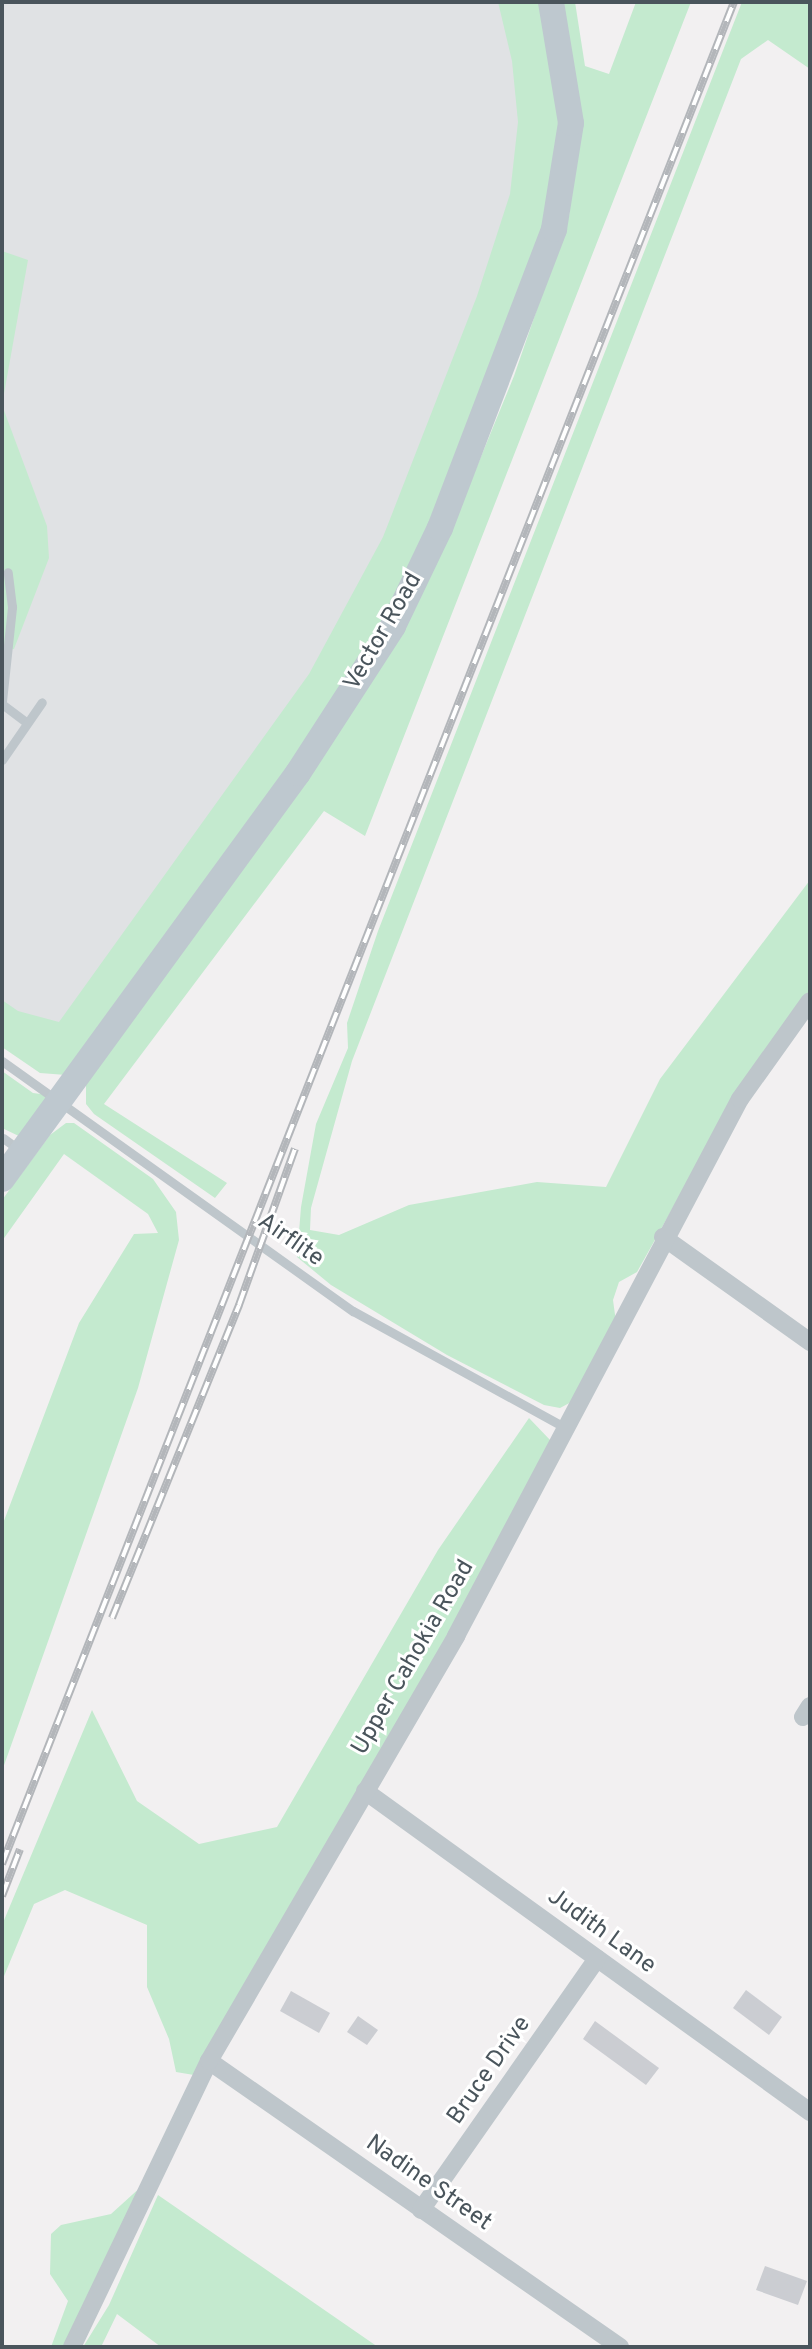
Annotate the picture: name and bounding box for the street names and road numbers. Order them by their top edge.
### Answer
street label: Vector Road [339,568,429,696]
street label: Airflite [251,1208,329,1274]
street label: Upper Cahokia Road [346,1555,482,1761]
street label: Judith Lane [541,1883,661,1981]
street label: Bruce Drive [442,2011,538,2131]
street label: Nadine Street [359,2130,497,2238]

